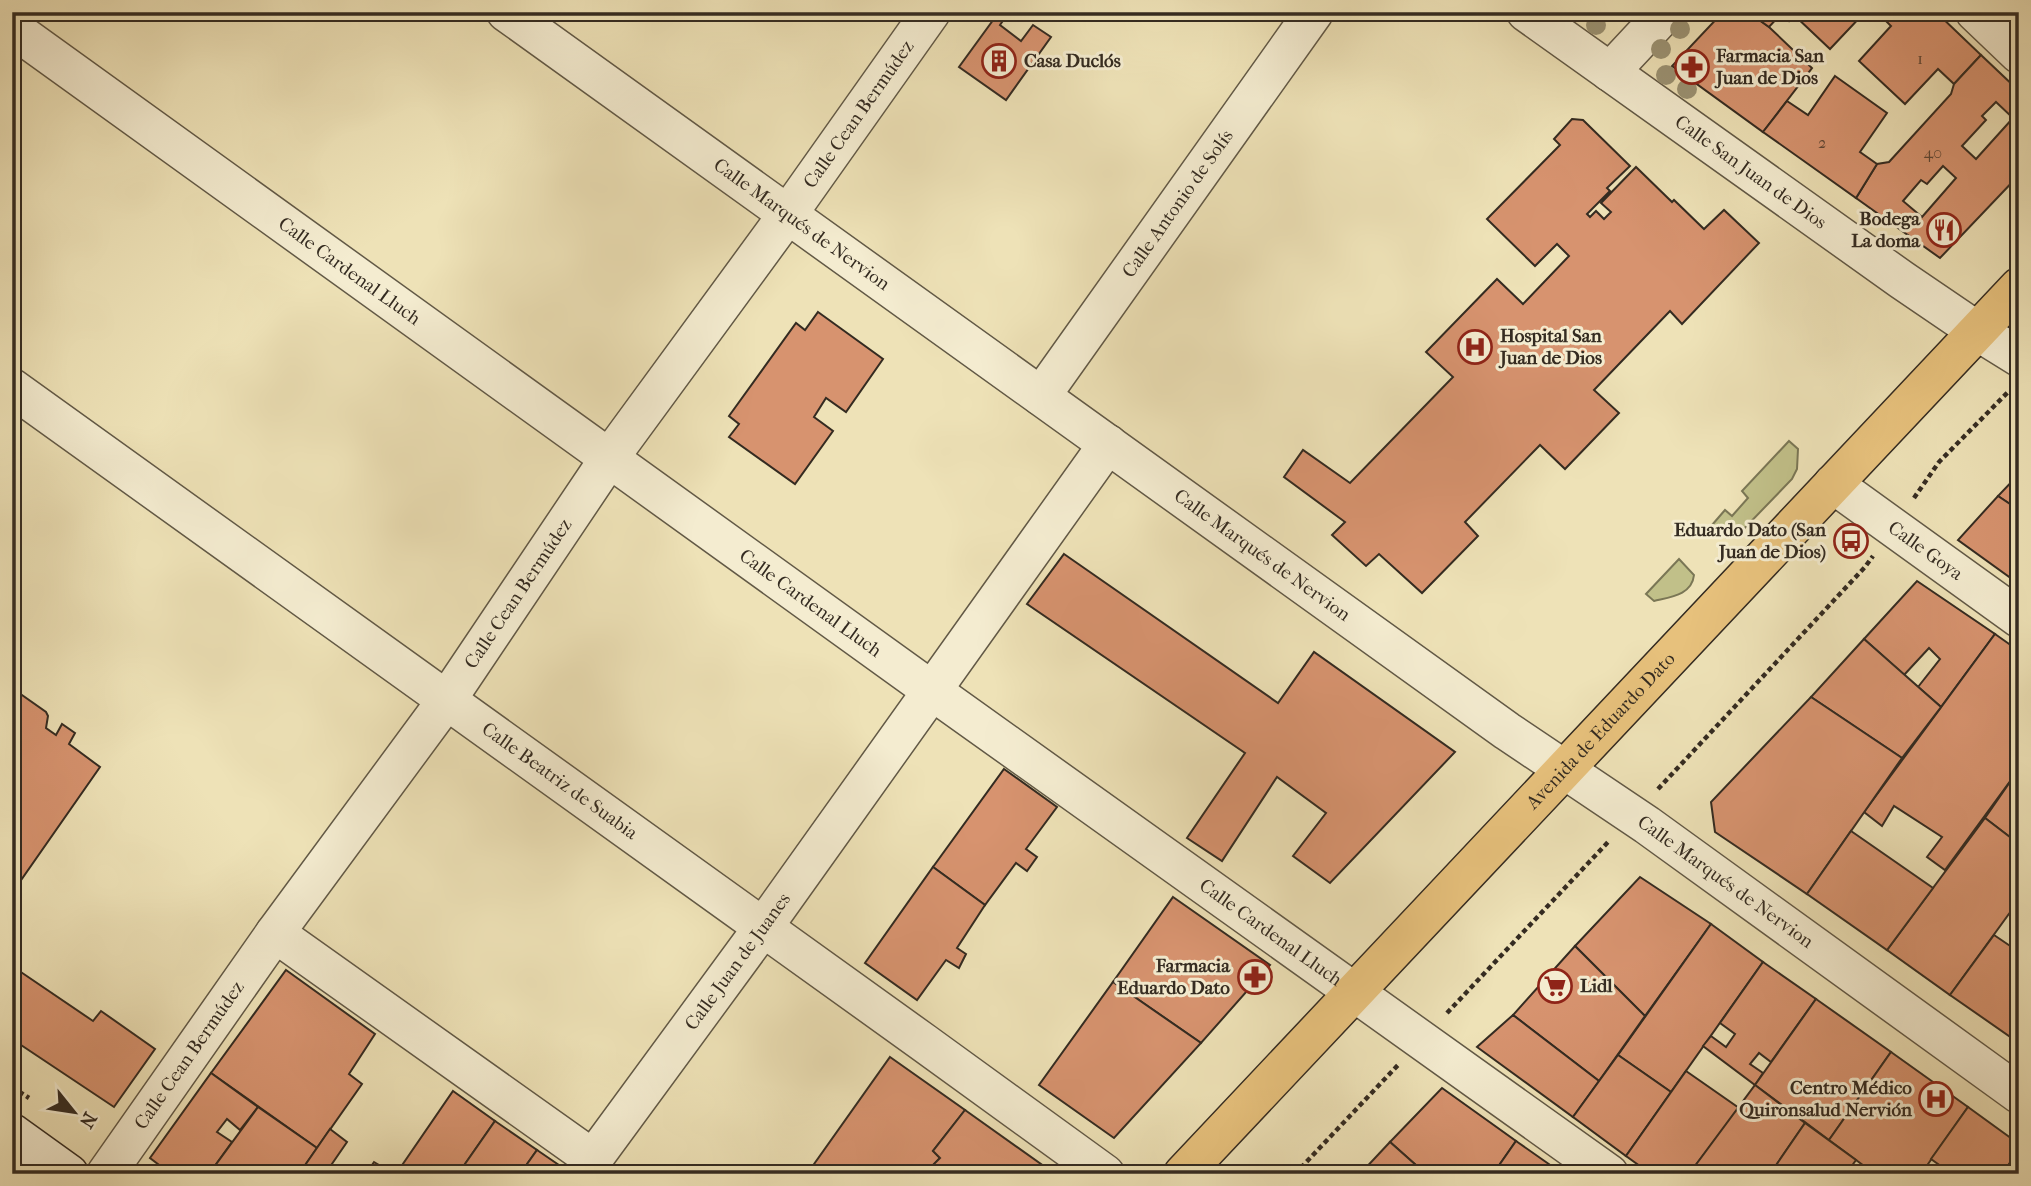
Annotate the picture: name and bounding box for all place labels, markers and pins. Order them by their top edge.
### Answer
building icon: Casa Duclós [980,42,1018,80]
place label: Farmacia San Juan de Dios [1714,45,1825,89]
pharmacy icon: Farmacia San Juan de Dios [1673,48,1711,86]
place label: Casa Duclós [1024,50,1121,72]
place label: Bodega La doma [1851,208,1921,252]
restaurant icon: Bodega La doma [1925,211,1963,249]
place label: Hospital San Juan de Dios [1498,325,1603,369]
hospital icon: Hospital San Juan de Dios [1456,328,1494,366]
place label: Eduardo Dato (San Juan de Dios) [1674,519,1827,563]
bus stop icon: Eduardo Dato (San Juan de Dios) [1832,522,1870,560]
place label: Farmacia Eduardo Dato [1117,955,1231,999]
pharmacy icon: Farmacia Eduardo Dato [1236,958,1274,996]
supermarket icon: Lidl [1536,967,1574,1005]
place label: Lidl [1580,975,1613,997]
place label: Centro Médico Quironsalud Nervión [1739,1077,1913,1121]
hospital icon: Centro Médico Quironsalud Nervión [1917,1080,1955,1118]

